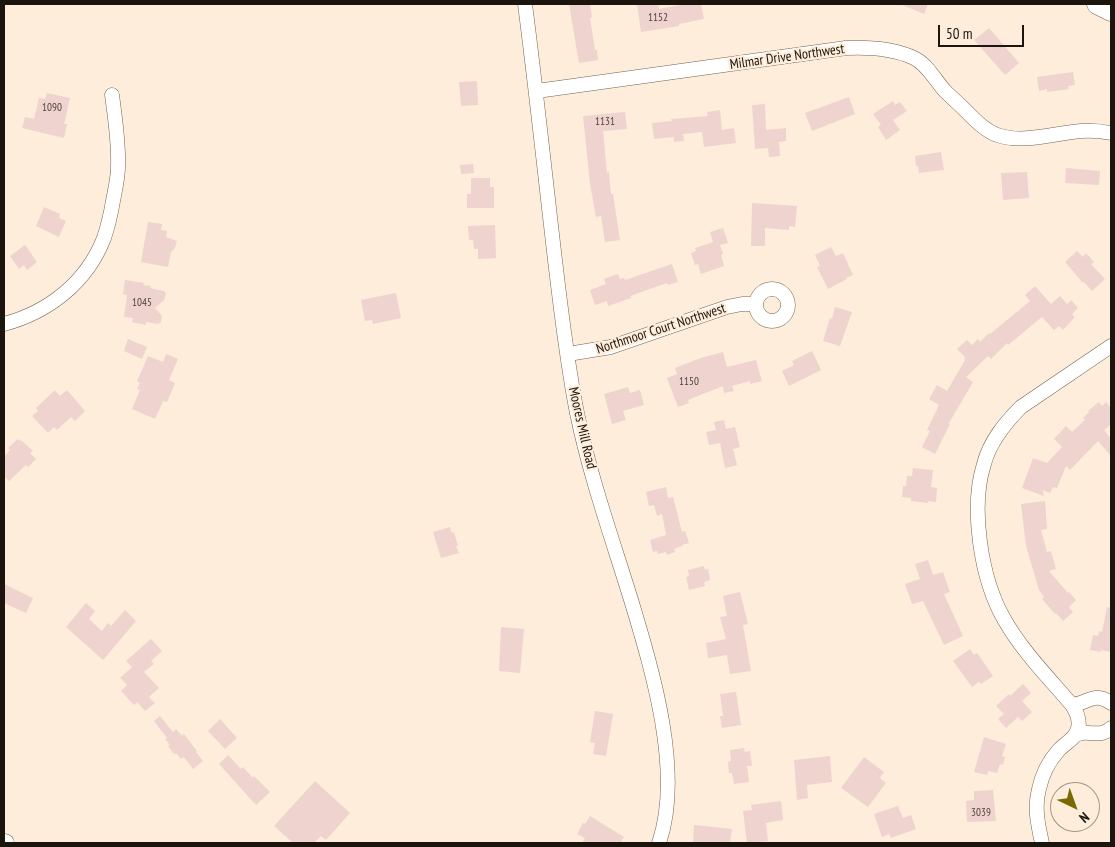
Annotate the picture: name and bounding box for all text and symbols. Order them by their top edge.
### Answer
house number: 1152 [648,11,668,25]
scale bar [940,15,1026,47]
text: 50 m [946,24,972,43]
street label: Milmar Drive Northwest [729,41,845,73]
house number: 1090 [42,101,62,115]
house number: 1131 [595,115,615,129]
house number: 1045 [132,296,152,310]
street label: Northmoor Court Northwest [594,300,728,358]
house number: 1150 [679,375,699,389]
street label: Moores Mill Road [564,385,600,471]
north arrow [1050,782,1100,832]
house number: 3039 [971,806,991,820]
text: N [1076,808,1093,827]

